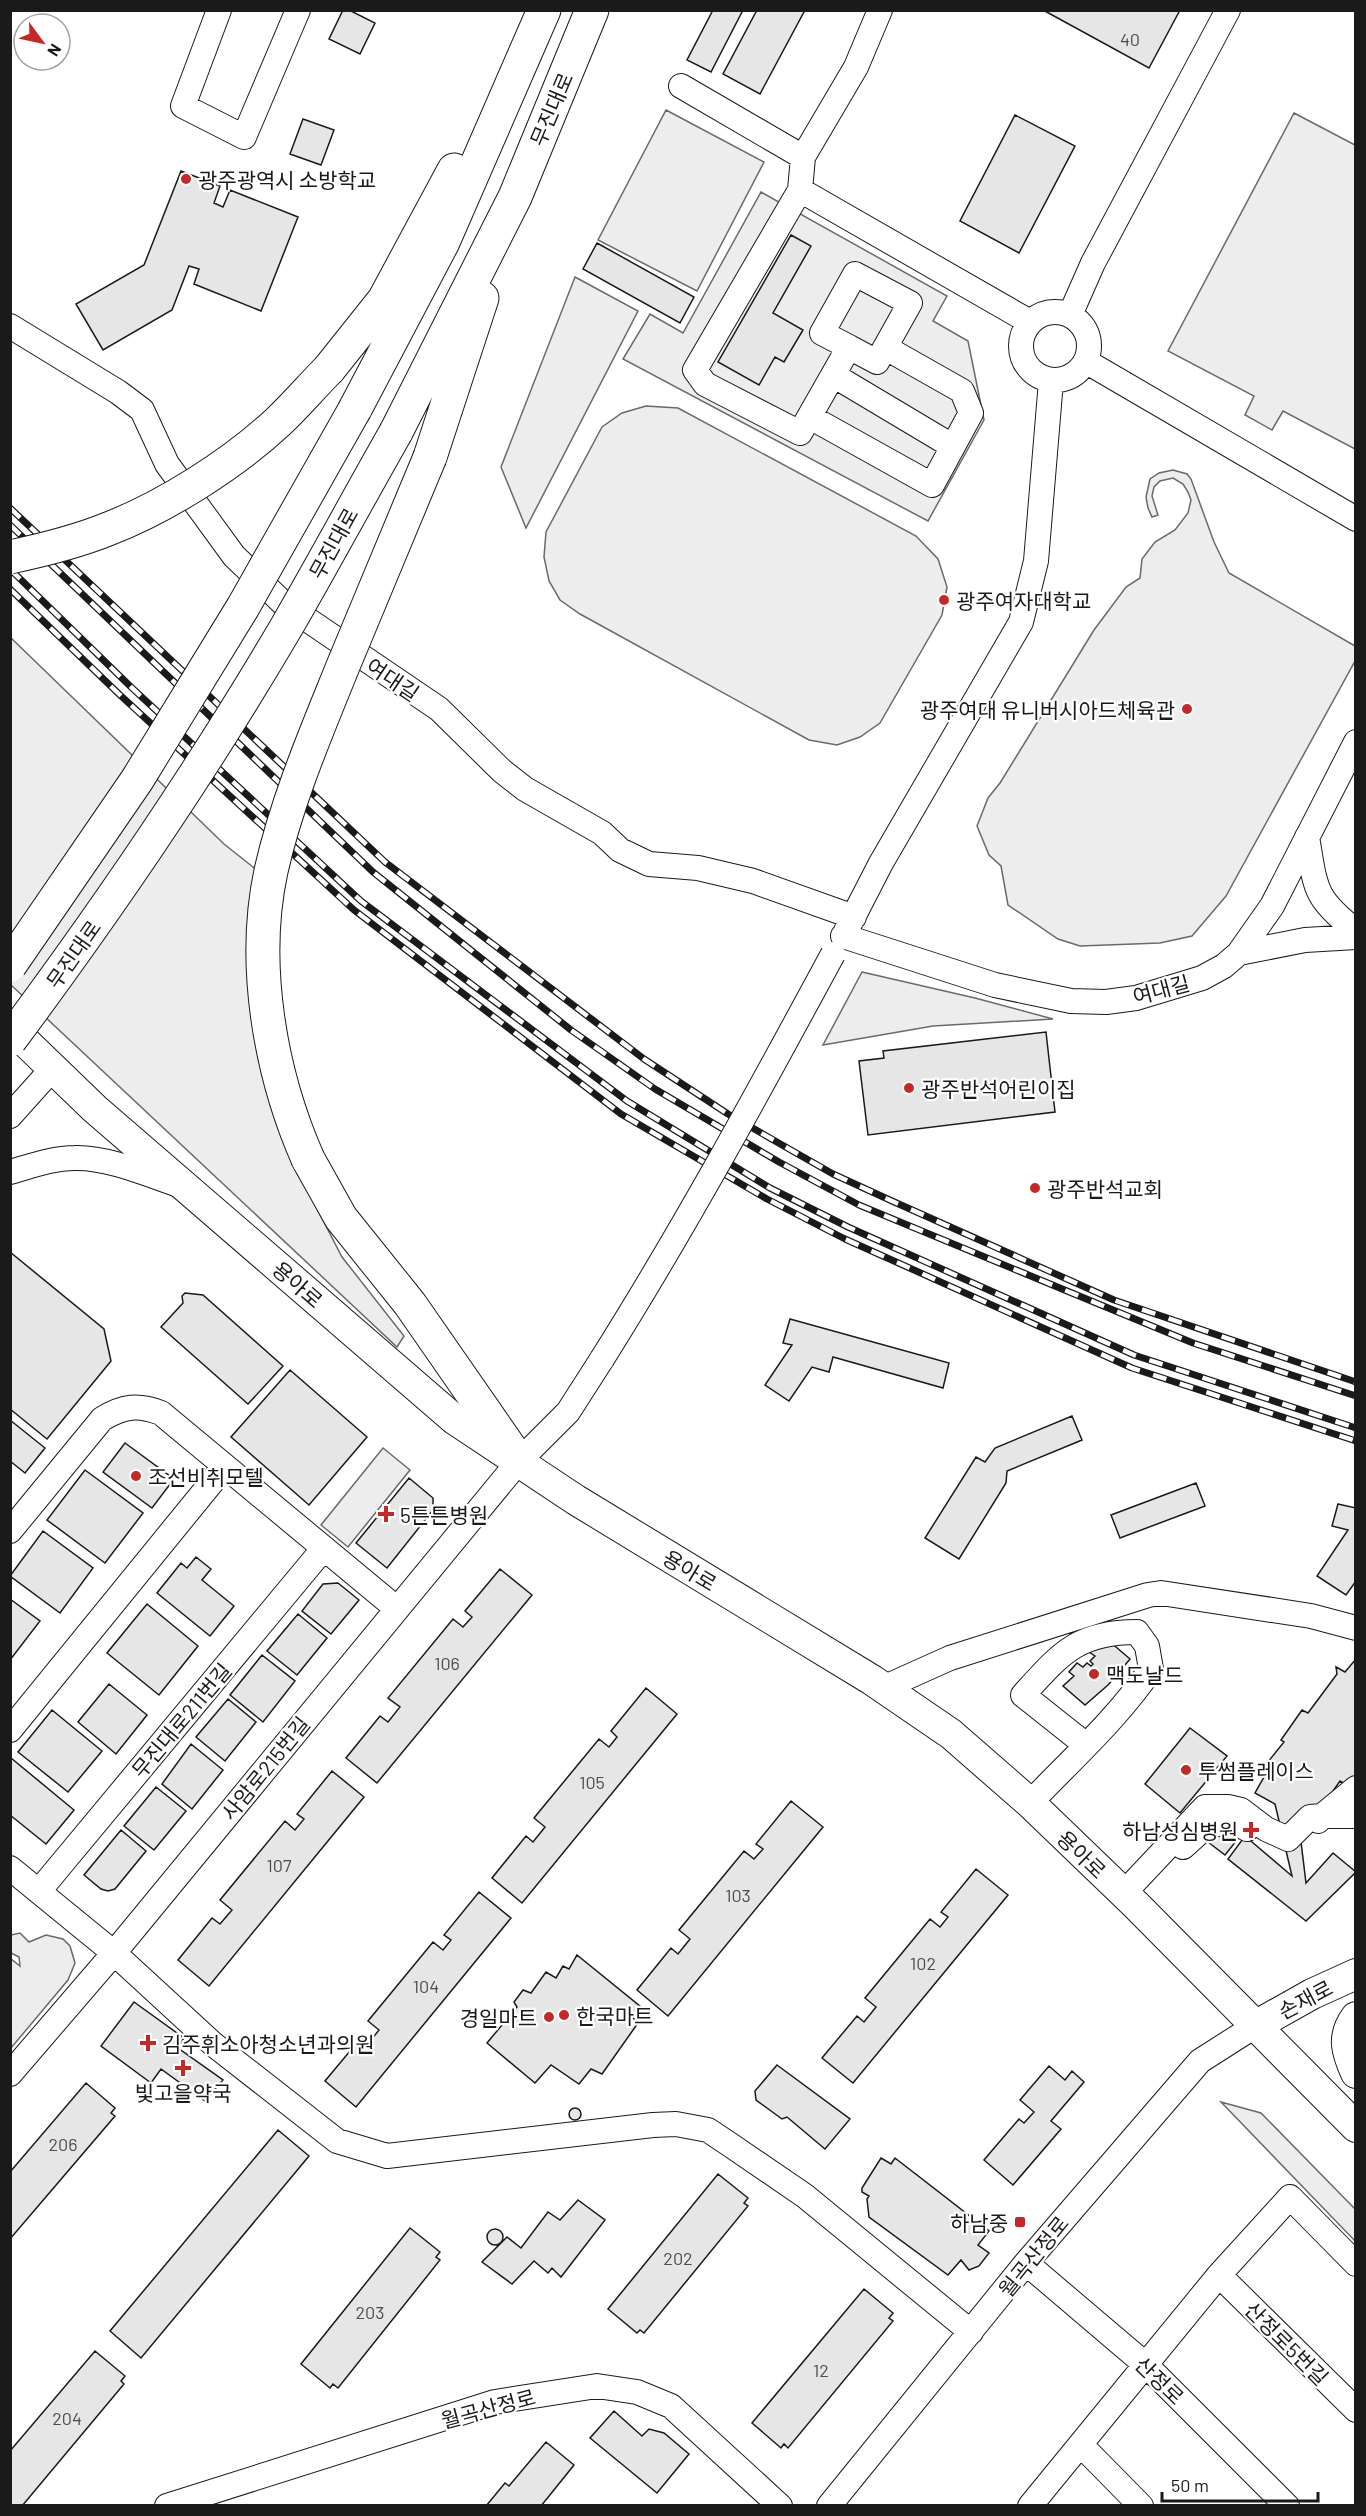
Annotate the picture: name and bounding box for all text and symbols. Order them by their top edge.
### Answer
north arrow [12,12,72,72]
house number: 40 [1120,28,1140,50]
text: N [44,41,66,60]
street label: 무진대로 [524,69,578,149]
place label: 광주광역시 소방학교 [198,167,376,192]
marker: 광주광역시 소방학교 [179,172,193,186]
street label: 무진대로 [303,503,363,583]
place label: 광주여자대학교 [956,588,1091,613]
marker: 광주여자대학교 [937,593,951,607]
street label: 여대길 [362,652,424,706]
place label: 광주여대 유니버시아드체육관 [920,697,1175,722]
marker: 광주여대 유니버시아드체육관 [1180,702,1194,716]
street label: 무진대로 [41,915,105,993]
street label: 여대길 [1130,969,1192,1009]
place label: 광주반석어린이집 [921,1076,1076,1101]
marker: 광주반석어린이집 [902,1081,916,1095]
place label: 광주반석교회 [1047,1176,1163,1201]
marker: 광주반석교회 [1028,1181,1042,1195]
street label: 용아로 [268,1256,328,1312]
place label: 조선비취모텔 [148,1464,264,1489]
marker: 조선비취모텔 [129,1469,143,1483]
place label: 5튼튼병원 [400,1502,488,1527]
marker: 5튼튼병원 [377,1505,395,1523]
street label: 용아로 [659,1544,721,1596]
house number: 106 [434,1652,460,1674]
street label: 무진대로211번길 [126,1658,236,1782]
place label: 맥도날드 [1106,1662,1183,1687]
marker: 맥도날드 [1087,1667,1101,1681]
street label: 사암로215번길 [216,1711,314,1825]
place label: 투썸플레이스 [1198,1758,1314,1783]
marker: 투썸플레이스 [1179,1763,1193,1777]
house number: 105 [579,1771,605,1793]
place label: 하남성심병원 [1122,1818,1238,1843]
marker: 하남성심병원 [1242,1821,1260,1839]
street label: 용아로 [1052,1825,1112,1883]
house number: 107 [267,1854,292,1876]
house number: 103 [725,1884,751,1906]
house number: 102 [910,1952,936,1974]
street label: 손재로 [1274,1974,1336,2024]
house number: 104 [413,1975,439,1997]
place label: 한국마트 [576,2003,653,2028]
place label: 경일마트 [460,2005,537,2030]
marker: 한국마트 [557,2008,571,2022]
marker: 경일마트 [542,2010,556,2024]
place label: 김주휘소아청소년과의원 [162,2031,375,2056]
marker: 김주휘소아청소년과의원 [139,2034,157,2052]
marker: 빛고을약국 [174,2059,192,2077]
place label: 빛고을약국 [135,2080,231,2105]
house number: 206 [48,2133,78,2155]
place label: 하남중 [950,2210,1008,2235]
street label: 월곡산정로 [993,2211,1073,2301]
marker: 하남중 [1013,2215,1027,2229]
house number: 202 [663,2247,693,2269]
street label: 산정로5번길 [1240,2296,1334,2390]
house number: 203 [355,2301,385,2323]
street label: 산정로 [1130,2351,1190,2409]
house number: 12 [813,2359,829,2381]
street label: 월곡산정로 [438,2383,538,2433]
house number: 204 [52,2407,82,2429]
scale bar [1162,2465,1318,2503]
text: 50 m [1171,2474,1209,2496]

